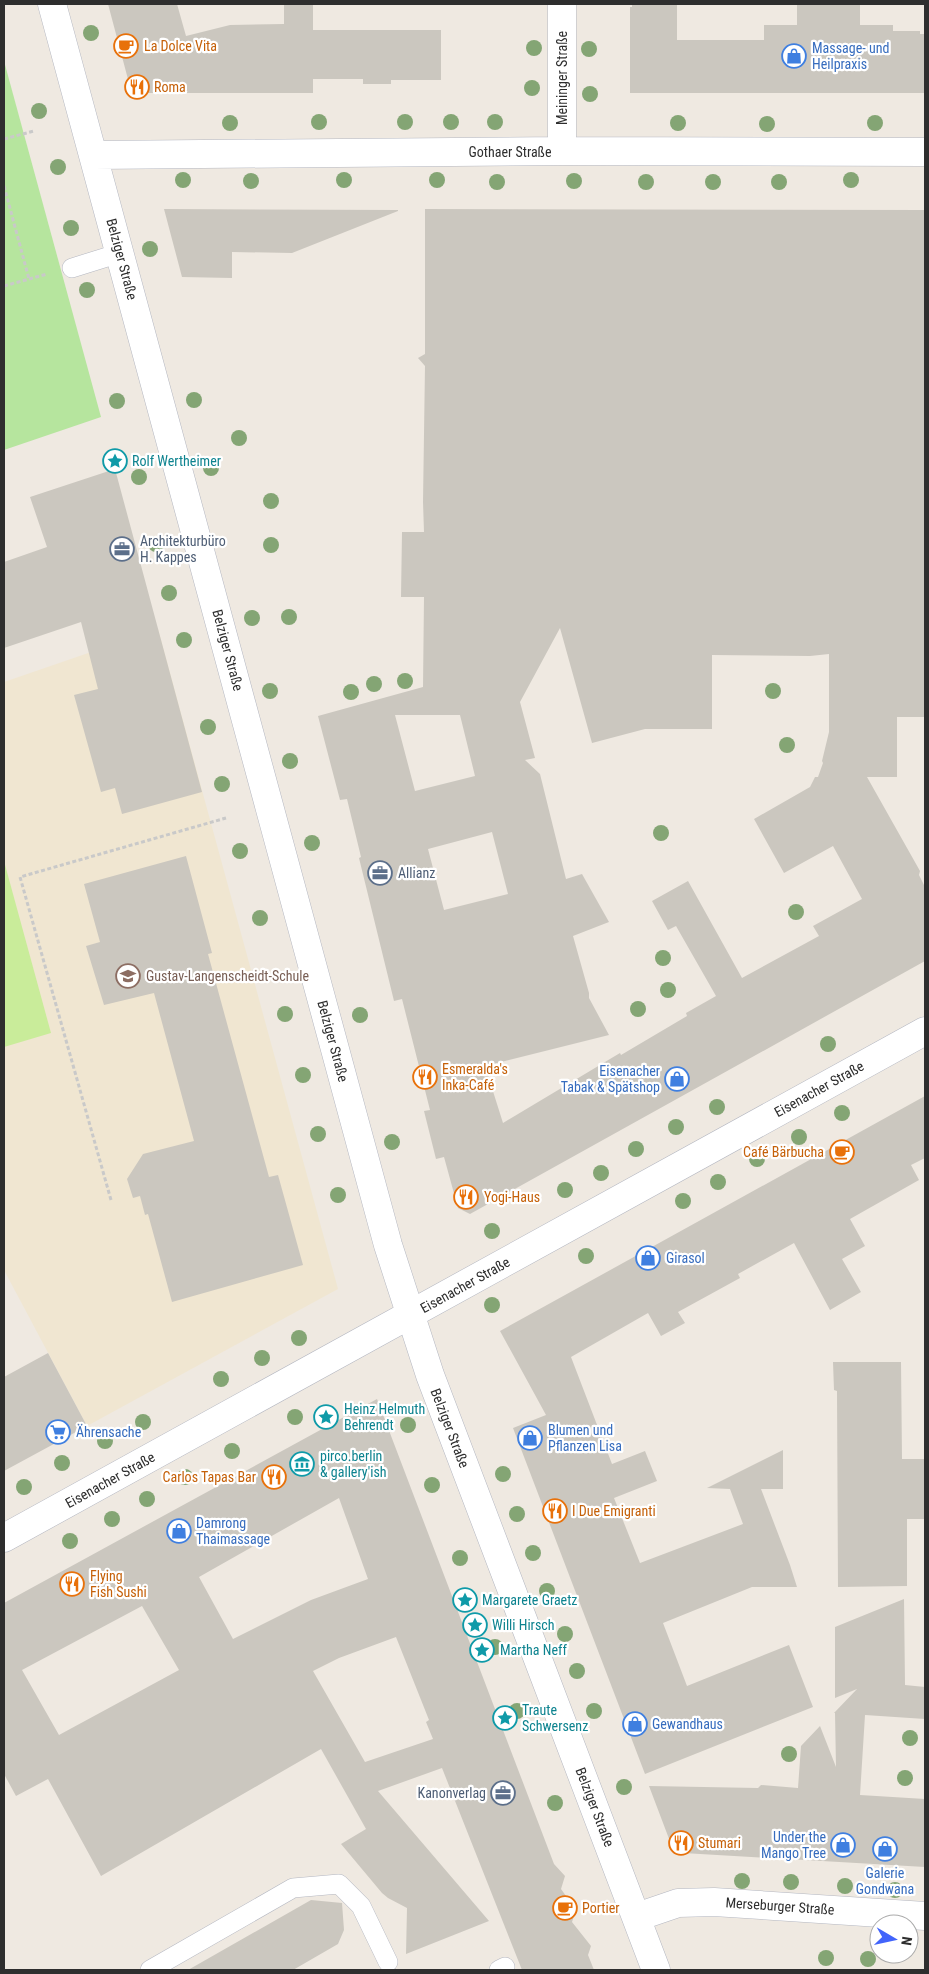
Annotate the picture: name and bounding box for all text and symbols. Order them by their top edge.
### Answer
street label: Meininger Straße [554,31,570,125]
cafe icon: La Dolce Vita [113,33,139,59]
place label: La Dolce Vita [144,38,217,54]
place label: Massage- und Heilpraxis [812,40,889,72]
shop icon: Massage- und Heilpraxis [781,43,807,69]
restaurant icon: Roma [124,74,150,100]
place label: Roma [154,79,186,95]
street label: Gothaer Straße [469,144,552,160]
street label: Belziger Straße [103,217,141,302]
place icon: Rolf Wertheimer [102,448,128,474]
place label: Rolf Wertheimer [132,453,221,469]
place label: Architekturbüro H. Kappes [140,533,226,565]
office icon: Architekturbüro H. Kappes [109,536,135,562]
street label: Belziger Straße [209,608,247,693]
office icon: Allianz [367,860,393,886]
place label: Allianz [398,865,435,881]
school or university icon: Gustav-Langenscheidt-Schule [115,963,141,989]
place label: Gustav-Langenscheidt-Schule [146,968,309,984]
street label: Belziger Straße [314,999,352,1084]
street label: Eisenacher Straße [771,1058,867,1120]
place label: Esmeralda's Inka-Café [442,1061,508,1093]
place label: Eisenacher Tabak & Spätshop [561,1063,660,1095]
restaurant icon: Esmeralda's Inka-Café [412,1064,438,1090]
shop icon: Eisenacher Tabak & Spätshop [664,1066,690,1092]
cafe icon: Café Bärbucha [829,1139,855,1165]
place label: Café Bärbucha [743,1144,824,1160]
restaurant icon: Yogi-Haus [453,1184,479,1210]
place label: Yogi-Haus [484,1189,540,1205]
shop icon: Girasol [635,1245,661,1271]
place label: Girasol [666,1250,705,1266]
street label: Eisenacher Straße [417,1254,513,1316]
street label: Belziger Straße [428,1386,473,1470]
place label: Heinz Helmuth Behrendt [344,1401,425,1433]
place icon: Heinz Helmuth Behrendt [313,1404,339,1430]
supermarket icon: Ährensache [45,1419,71,1445]
place label: Blumen und Pflanzen Lisa [548,1422,622,1454]
place label: Ährensache [76,1424,142,1440]
shop icon: Blumen und Pflanzen Lisa [517,1425,543,1451]
place label: pirco.berlin & gallery'ish [320,1448,387,1480]
street label: Eisenacher Straße [62,1449,158,1511]
museum icon: pirco.berlin & gallery'ish [289,1451,315,1477]
restaurant icon: Carlos Tapas Bar [261,1464,287,1490]
place label: Carlos Tapas Bar [162,1469,256,1485]
restaurant icon: I Due Emigranti [542,1498,568,1524]
place label: I Due Emigranti [572,1503,656,1519]
place label: Damrong Thaimassage [196,1515,271,1547]
shop icon: Damrong Thaimassage [166,1518,192,1544]
place label: Flying Fish Sushi [90,1568,147,1600]
restaurant icon: Flying Fish Sushi [59,1571,85,1597]
place icon: Margarete Graetz [452,1587,478,1613]
place label: Margarete Graetz [482,1592,577,1608]
place icon: Willi Hirsch [462,1612,488,1638]
place label: Willi Hirsch [492,1617,555,1633]
place icon: Martha Neff [469,1637,495,1663]
place label: Martha Neff [500,1642,567,1658]
place label: Traute Schwersenz [522,1702,588,1734]
place icon: Traute Schwersenz [492,1705,518,1731]
shop icon: Gewandhaus [622,1711,648,1737]
place label: Gewandhaus [652,1716,723,1732]
street label: Belziger Straße [573,1765,618,1849]
office icon: Kanonverlag [490,1780,516,1806]
place label: Kanonverlag [418,1785,486,1801]
place label: Under the Mango Tree [761,1829,826,1861]
restaurant icon: Stumari [668,1830,694,1856]
shop icon: Under the Mango Tree [830,1832,856,1858]
place label: Stumari [698,1835,741,1851]
shop icon: Galerie Gondwana [872,1836,898,1862]
place label: Galerie Gondwana [856,1865,914,1897]
street label: Merseburger Straße [725,1894,835,1918]
cafe icon: Portier [552,1895,578,1921]
place label: Portier [582,1900,620,1916]
north arrow [869,1914,919,1964]
text: N [898,1936,915,1947]

